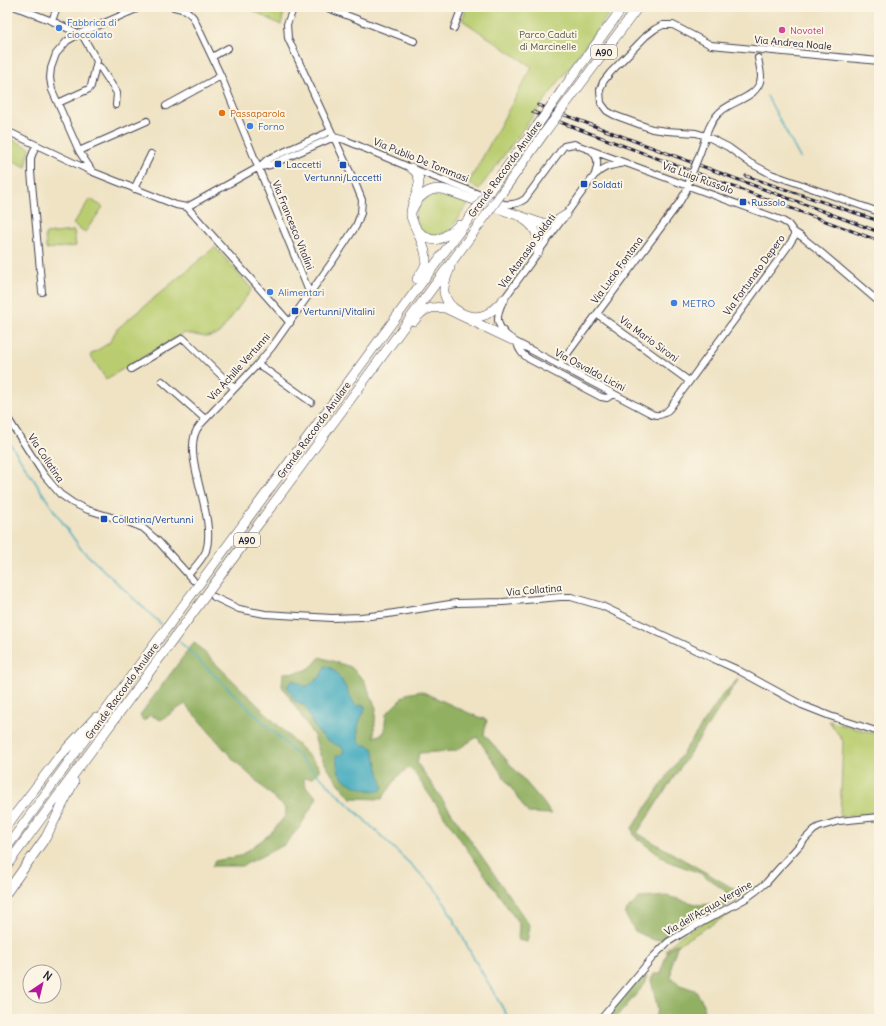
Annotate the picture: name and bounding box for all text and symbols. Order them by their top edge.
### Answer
place label: Fabbrica di cioccolato [67,16,116,41]
marker: Fabbrica di cioccolato [54,23,64,33]
place label: Novotel [790,24,824,37]
marker: Novotel [777,25,787,35]
park label: Parco Caduti di Marcinelle [519,28,577,53]
street label: Via Andrea Noale [754,33,832,53]
road number: A90 [591,45,617,59]
place label: Passaparola [230,107,286,120]
marker: Passaparola [217,108,227,118]
street label: Grande Raccordo Anulare [465,118,545,220]
place label: Forno [258,120,285,133]
marker: Forno [245,121,255,131]
street label: Via Publio De Tommasi [371,135,471,185]
place label: Laccetti [286,158,321,171]
marker: Laccetti [273,159,283,169]
street label: Via Luigi Russolo [661,159,736,197]
marker: Vertunni/Laccetti [338,160,348,170]
place label: Vertunni/Laccetti [304,171,382,184]
street label: Via Francesco Vitalini [269,178,317,272]
place label: Soldati [592,178,623,191]
marker: Soldati [579,179,589,189]
place label: Russolo [751,196,786,209]
marker: Russolo [738,197,748,207]
street label: Via Atanasio Soldati [496,211,558,291]
street label: Via Fortunato Depero [720,232,788,318]
street label: Via Lucio Fontana [588,234,646,306]
place label: Alimentari [278,286,324,299]
marker: Alimentari [265,287,275,297]
place label: METRO [682,297,716,310]
marker: METRO [669,298,679,308]
place label: Vertunni/Vitalini [303,305,375,318]
marker: Vertunni/Vitalini [290,306,300,316]
street label: Via Mario Sironi [617,313,681,365]
street label: Via Achille Vertunni [205,330,273,404]
street label: Via Osvaldo Licini [552,346,628,394]
street label: Grande Raccordo Anulare [274,379,354,481]
street label: Via Collatina [25,431,67,485]
place label: Collatina/Vertunni [112,513,193,526]
marker: Collatina/Vertunni [99,514,109,524]
road number: A90 [234,533,260,547]
street label: Via Collatina [506,581,563,599]
street label: Grande Raccordo Anulare [82,640,162,742]
street label: Via dell'Acqua Vergine [662,878,754,938]
north arrow [22,964,62,1004]
text: N [41,968,55,984]

